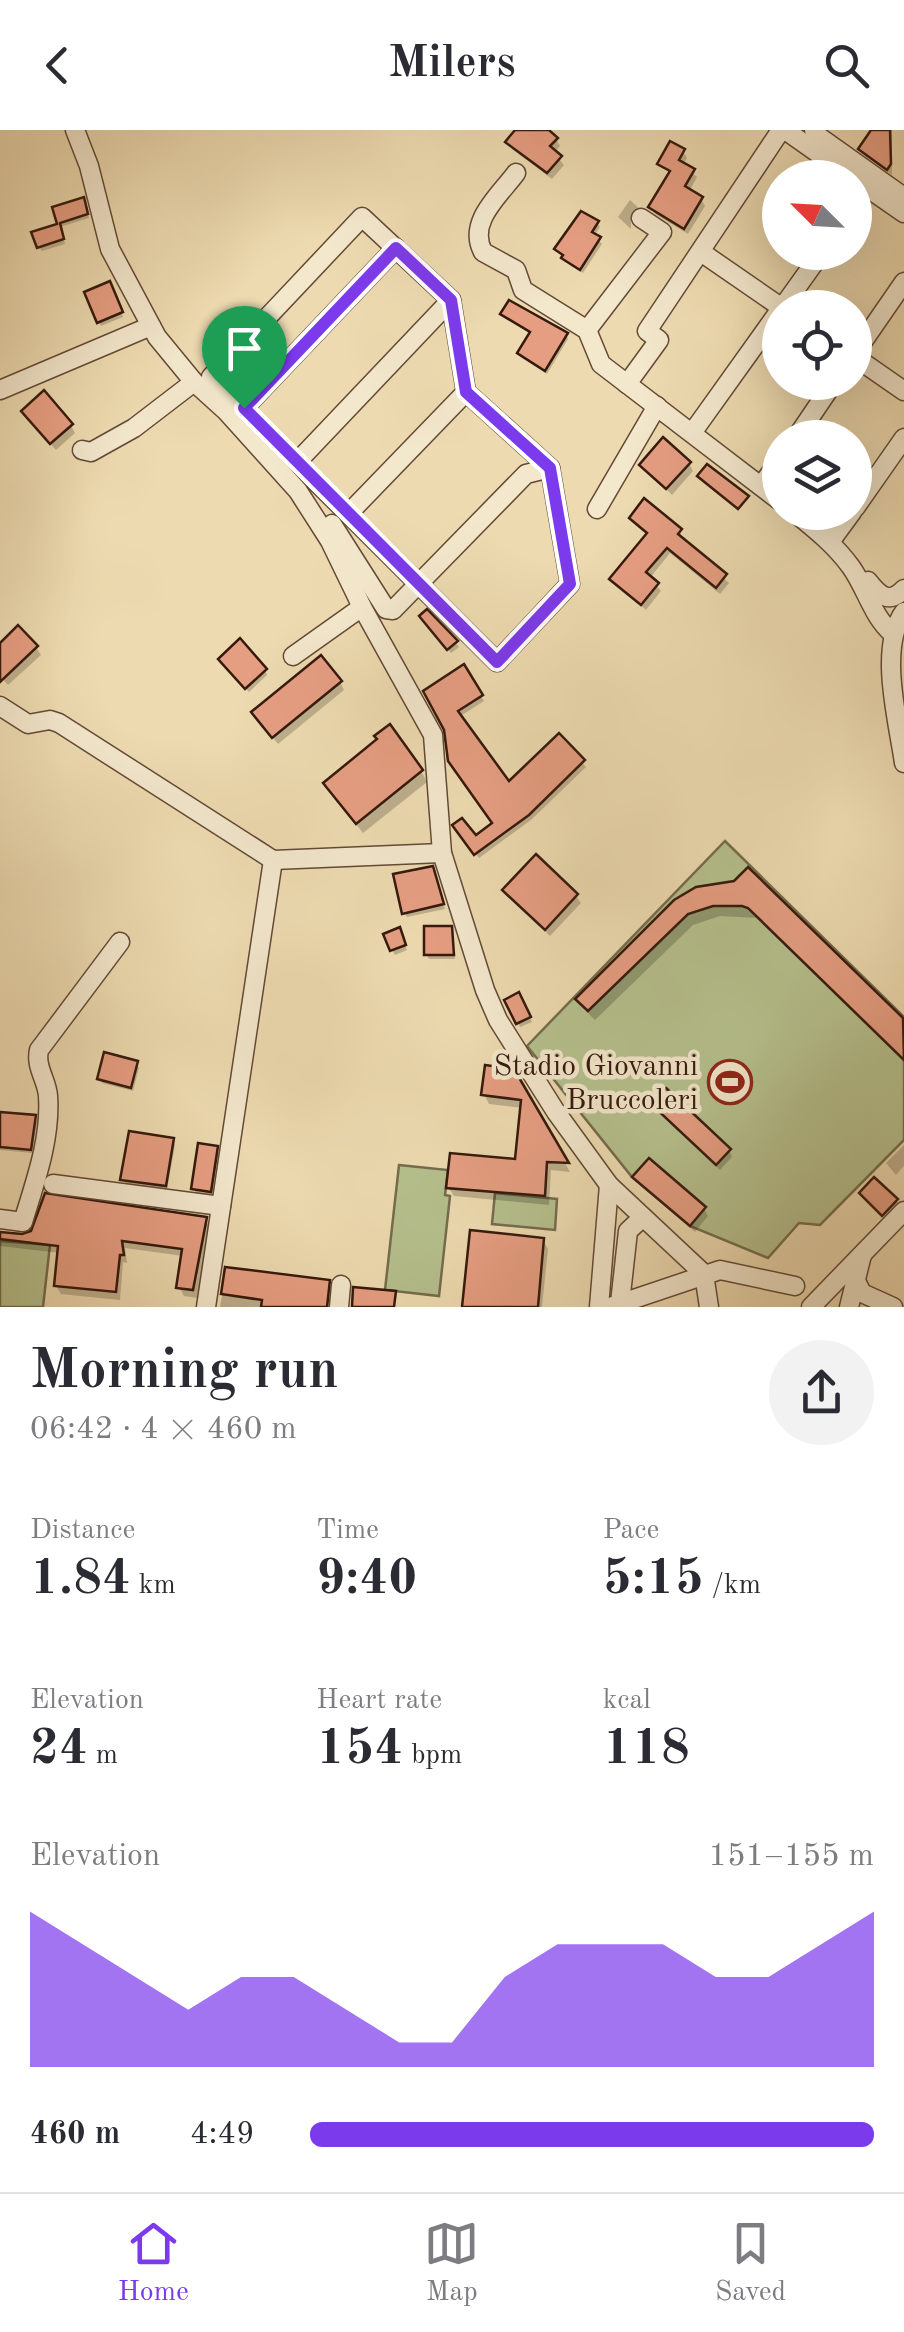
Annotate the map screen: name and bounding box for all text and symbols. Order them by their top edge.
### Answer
icon: back [30,38,85,93]
icon: search [819,38,874,93]
text: Milers [388,42,516,87]
north arrow [762,160,872,270]
map controls [762,160,872,530]
button: locate [762,290,872,400]
pin [202,306,287,409]
icon: arrive [217,321,272,376]
button: layers [762,420,872,530]
place label: Stadio Giovanni Bruccoleri [493,1052,698,1116]
sports icon: Stadio Giovanni Bruccoleri [707,1059,753,1105]
button: share [769,1340,874,1445]
text: Morning run [30,1345,339,1400]
text: 06:42 · 4 × 460 m [30,1414,297,1446]
text: Distance [30,1517,135,1545]
text: Time [316,1517,379,1545]
text: Pace [603,1517,659,1545]
text: 1.84 [30,1555,131,1605]
text: 9:40 [316,1555,417,1605]
text: 5:15 [603,1555,704,1605]
text: km [131,1572,176,1600]
text: /km [704,1572,761,1600]
text: Elevation [30,1687,144,1715]
text: Heart rate [316,1687,442,1715]
text: kcal [603,1687,651,1715]
text: 24 [30,1725,88,1775]
text: 154 [316,1725,403,1775]
text: 118 [603,1725,690,1775]
text: m [88,1742,118,1770]
text: bpm [403,1742,462,1770]
text: Elevation [30,1841,160,1873]
text: 151–155 m [708,1841,874,1873]
text: 460 m [30,2119,120,2151]
text: 4:49 [190,2119,255,2151]
tab: Home [118,2216,189,2311]
tab: Map [424,2216,479,2311]
tab: Saved [715,2216,786,2311]

